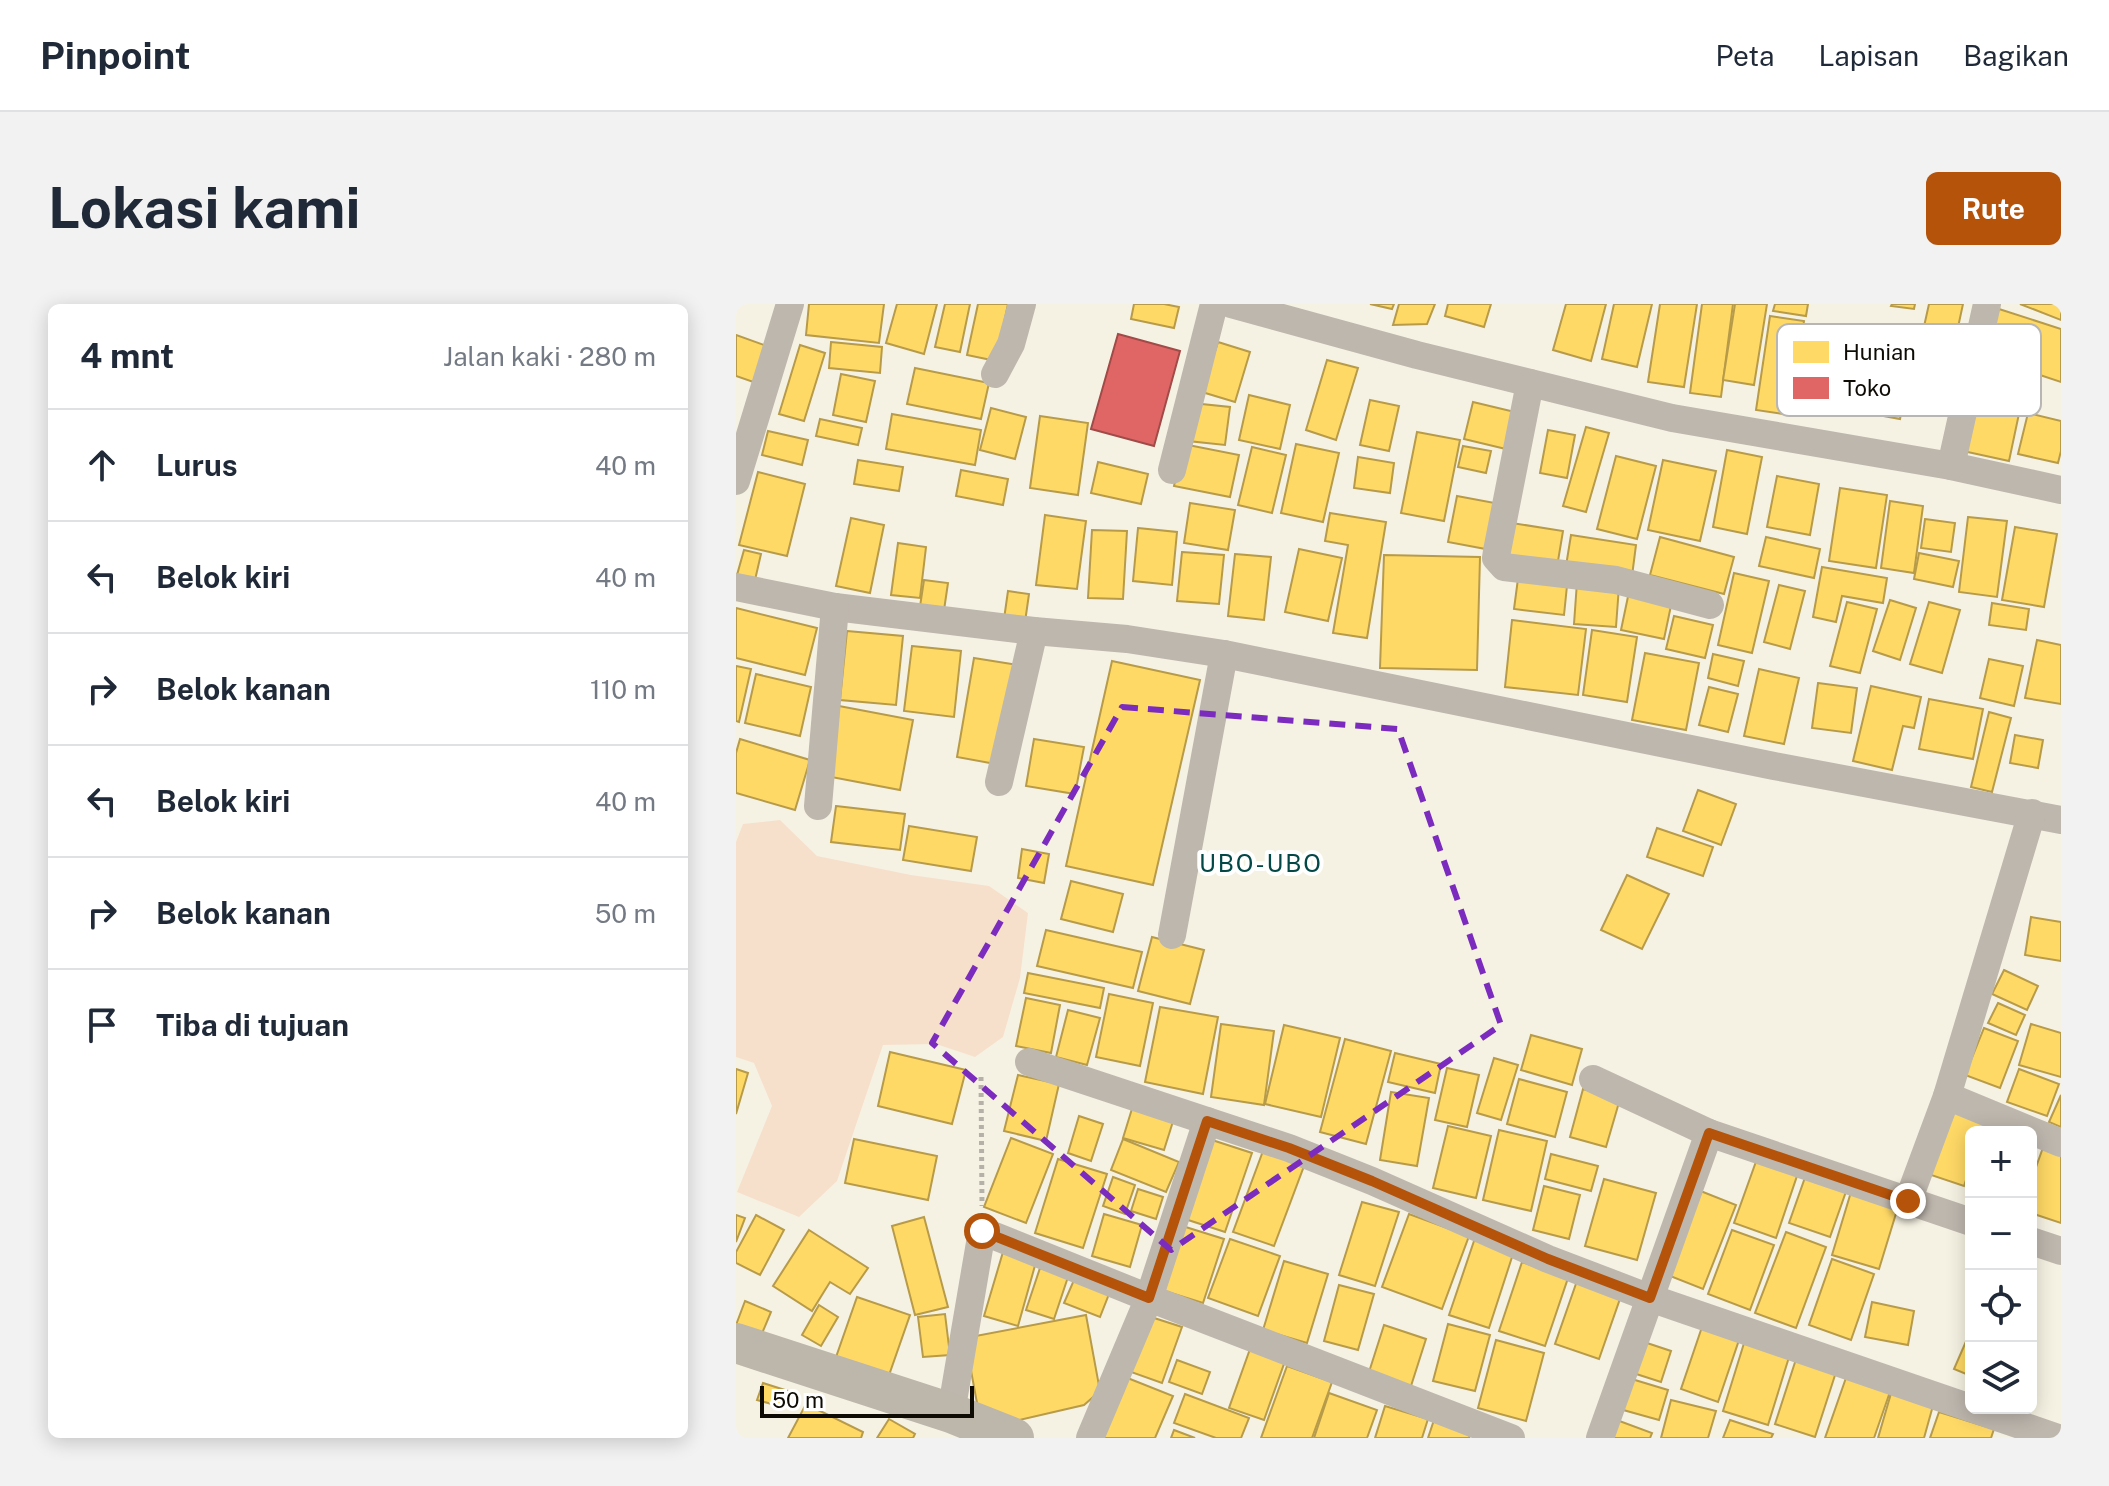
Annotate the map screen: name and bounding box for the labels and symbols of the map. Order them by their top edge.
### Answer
legend [1777,324,2041,416]
text: Hunian [1843,339,1916,365]
text: Toko [1843,375,1891,401]
district label: UBO-UBO [1199,849,1323,877]
route end [1890,1183,1926,1219]
route start [964,1213,1000,1249]
scale bar [760,1382,974,1418]

